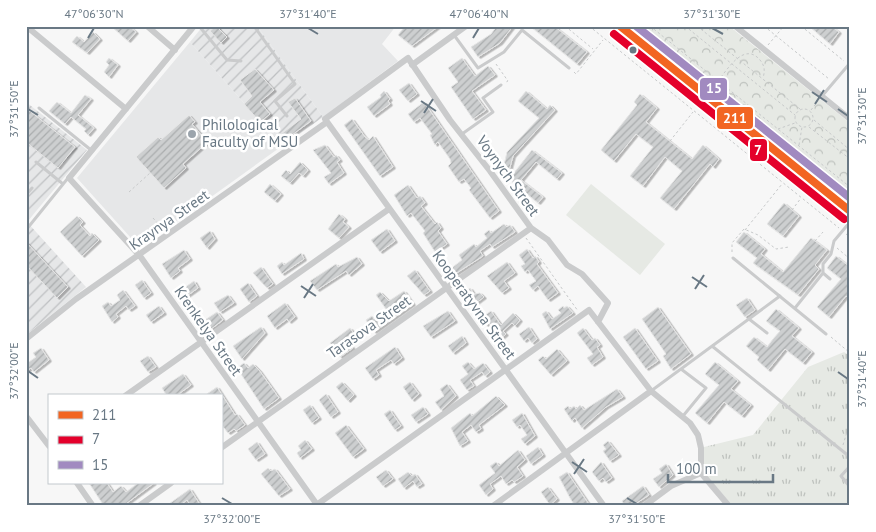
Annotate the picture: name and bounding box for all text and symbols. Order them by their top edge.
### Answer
text: 47°06'30"N [64,6,124,21]
text: 37°31'40"E [279,6,337,21]
text: 47°06'40"N [449,6,509,21]
text: 37°31'30"E [683,6,741,21]
unlabelled marker [628,45,638,55]
line badge: 15 [699,77,728,101]
text: 15 [706,79,722,97]
text: 37°31'50"E [6,80,21,138]
text: 37°31'30"E [854,87,869,145]
line badge: 211 [716,106,754,130]
text: 211 [723,109,747,127]
place label: Philological Faculty of MSU [202,115,298,151]
marker: Philological Faculty of MSU [186,128,198,140]
street label: Voynych Street [472,131,544,220]
line badge: 7 [749,138,768,162]
text: 7 [754,141,762,159]
street label: Kraynya Street [125,185,212,254]
street label: Kooperatyvna Street [428,246,520,363]
street label: Krenkelya Street [170,282,246,379]
street label: Tarasova Street [323,291,414,362]
text: 37°32'00"E [6,342,21,400]
text: 37°31'40"E [854,350,869,408]
legend [48,394,222,484]
text: 211 [92,405,117,424]
text: 7 [92,429,100,448]
scale bar [668,452,774,484]
text: 15 [92,455,108,474]
text: 100 m [676,459,717,478]
text: 37°32'00"E [203,511,261,526]
text: 37°31'50"E [608,511,666,526]

